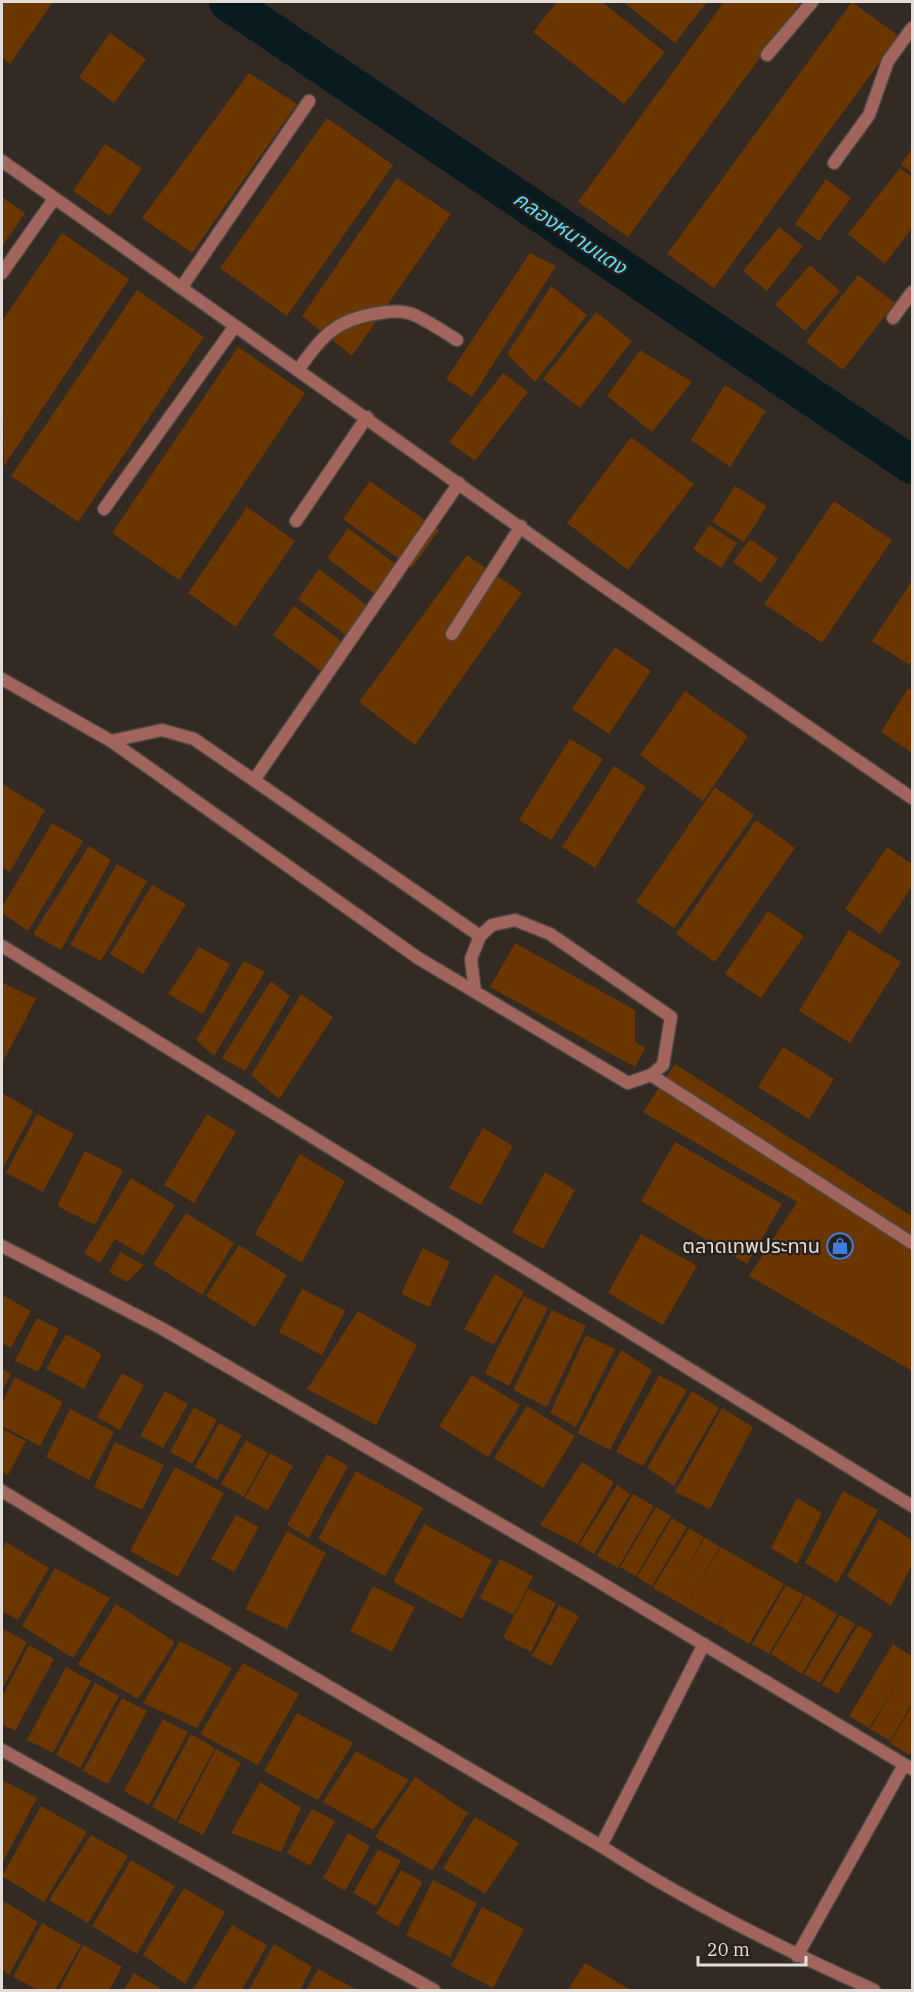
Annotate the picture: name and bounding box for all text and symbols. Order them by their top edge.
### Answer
water label: คลองหนามแดง [509,184,634,281]
shop icon: ตลาดเทพประทาน [825,1231,855,1261]
place label: ตลาดเทพประทาน [682,1232,820,1259]
scale bar [698,1929,806,1967]
text: 20 m [707,1938,750,1961]

